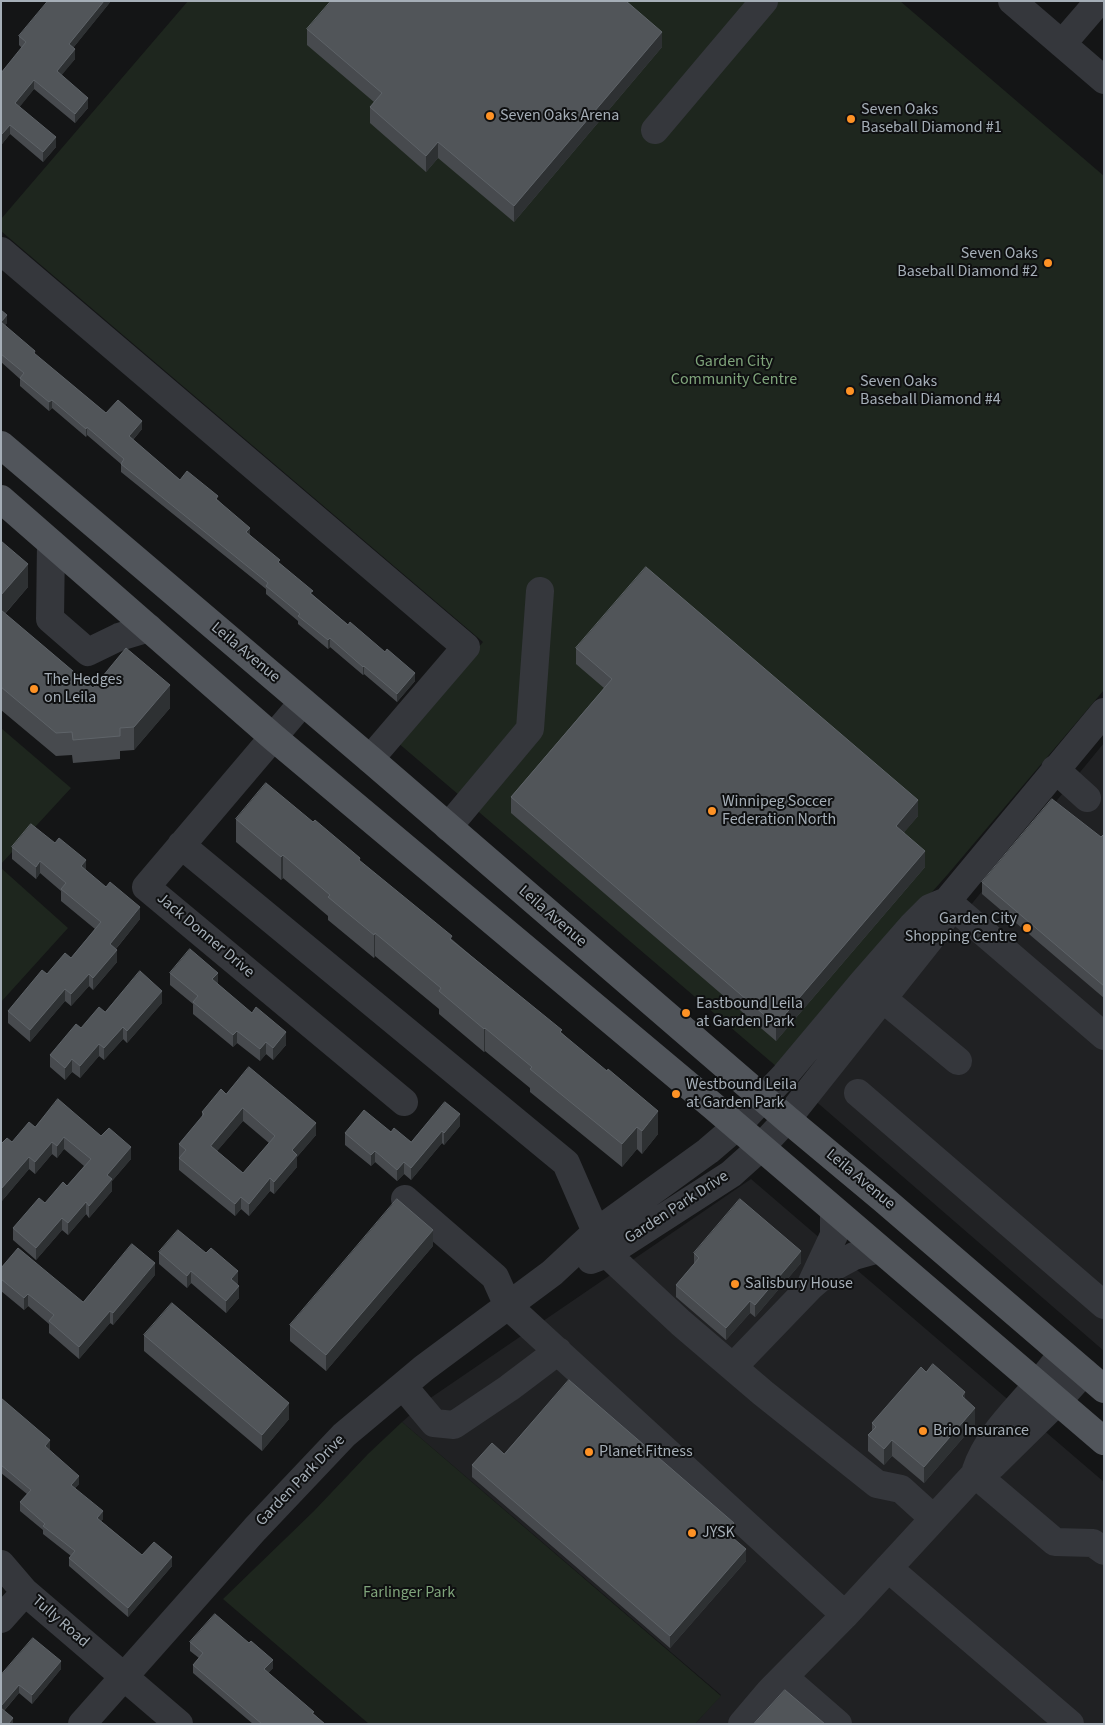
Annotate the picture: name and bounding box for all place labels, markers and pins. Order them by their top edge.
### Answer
place label: Seven Oaks Baseball Diamond #1 [861,100,1002,138]
place label: Seven Oaks Arena [500,106,619,126]
marker: Seven Oaks Arena [484,110,496,122]
marker: Seven Oaks Baseball Diamond #1 [845,113,857,125]
place label: Seven Oaks Baseball Diamond #2 [897,244,1038,282]
marker: Seven Oaks Baseball Diamond #2 [1042,257,1054,269]
place label: Seven Oaks Baseball Diamond #4 [860,372,1001,410]
marker: Seven Oaks Baseball Diamond #4 [844,385,856,397]
place label: The Hedges on Leila [44,670,122,708]
marker: The Hedges on Leila [28,683,40,695]
place label: Winnipeg Soccer Federation North [722,792,836,830]
marker: Winnipeg Soccer Federation North [706,805,718,817]
place label: Garden City Shopping Centre [905,909,1017,947]
marker: Garden City Shopping Centre [1021,922,1033,934]
place label: Eastbound Leila at Garden Park [696,994,803,1032]
marker: Eastbound Leila at Garden Park [680,1007,692,1019]
place label: Westbound Leila at Garden Park [686,1075,797,1113]
marker: Westbound Leila at Garden Park [670,1088,682,1100]
place label: Salisbury House [745,1274,853,1294]
marker: Salisbury House [729,1278,741,1290]
place label: Brio Insurance [933,1421,1029,1441]
marker: Brio Insurance [917,1425,929,1437]
place label: Planet Fitness [599,1442,693,1462]
marker: Planet Fitness [583,1446,595,1458]
place label: JYSK [702,1523,735,1543]
marker: JYSK [686,1527,698,1539]

